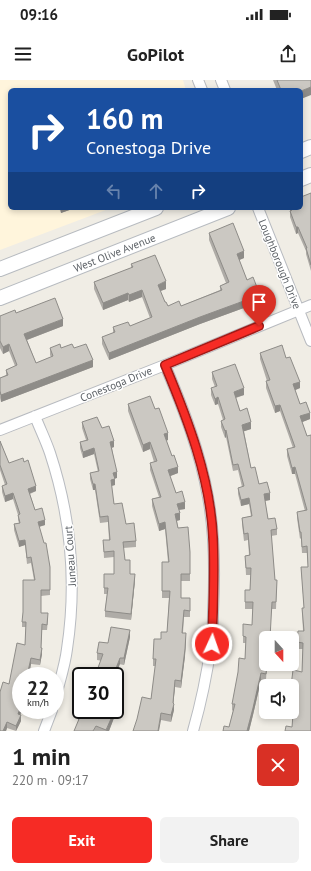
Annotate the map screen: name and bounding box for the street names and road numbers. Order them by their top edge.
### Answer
street label: Loughborough Drive [256,217,305,311]
street label: West Olive Avenue [71,230,158,275]
street label: Conestoga Drive [78,363,154,405]
street label: Juneau Court [61,525,79,588]

